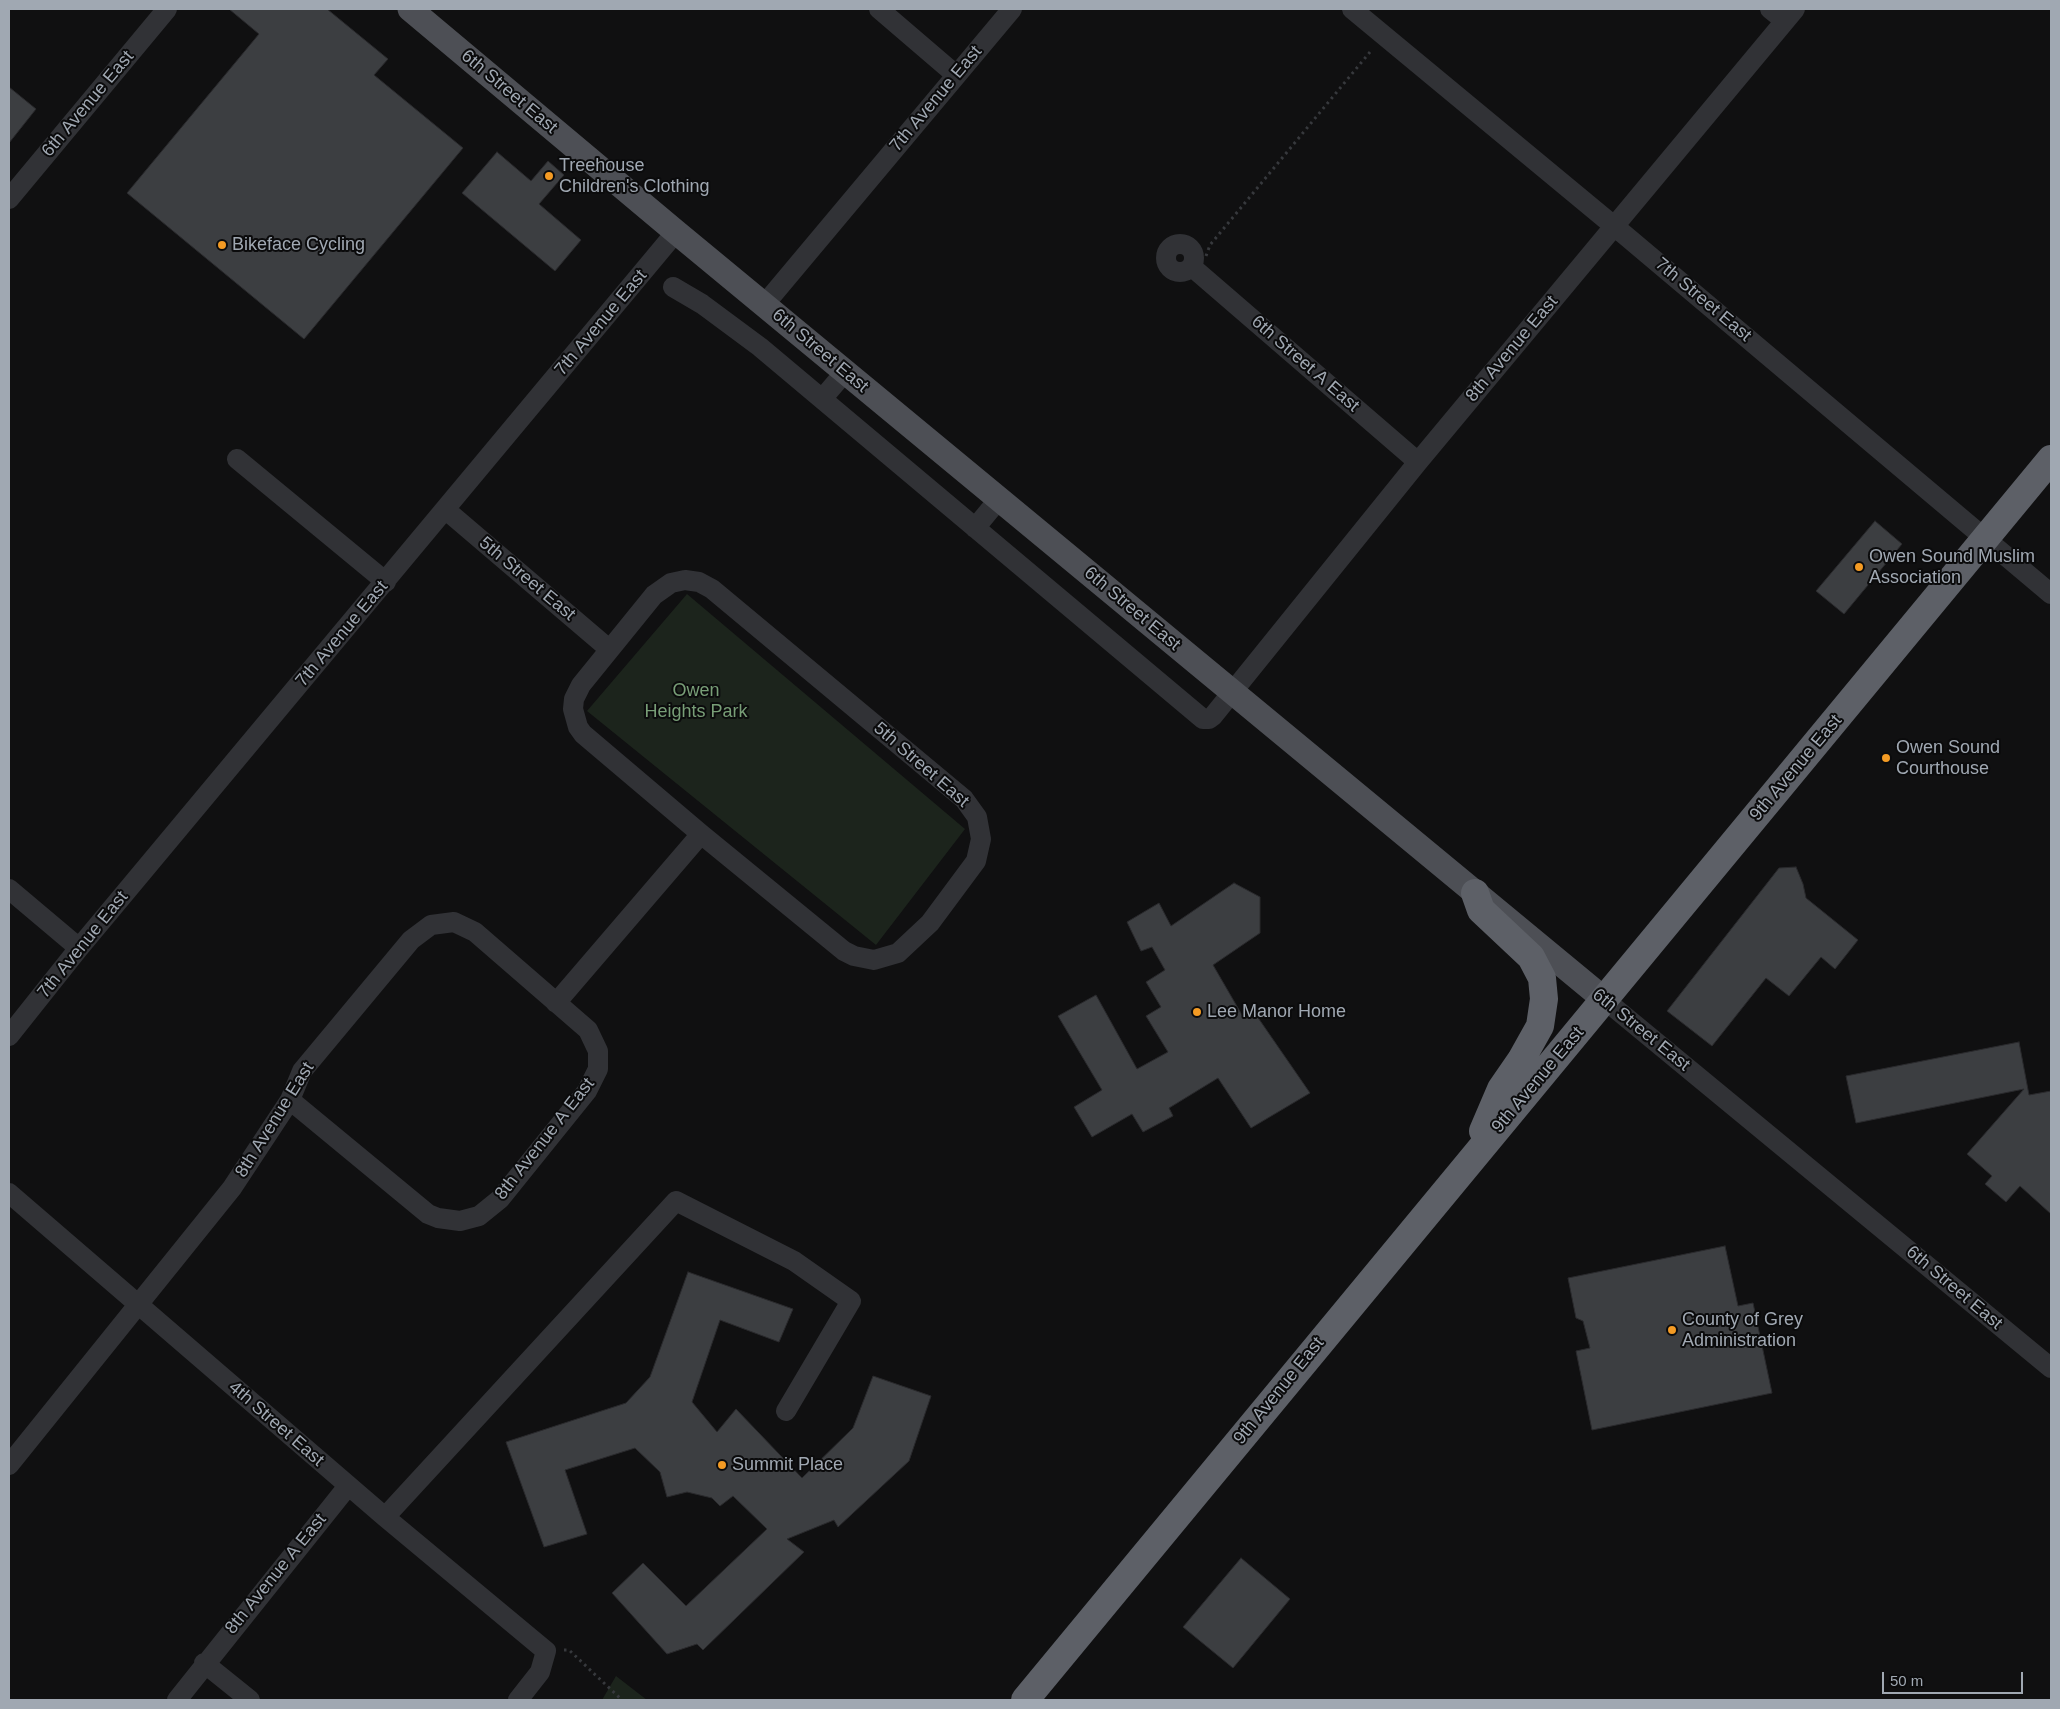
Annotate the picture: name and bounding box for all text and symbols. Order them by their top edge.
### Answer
street label: 7th Avenue East [885,42,987,156]
street label: 6th Street East [456,45,562,139]
street label: 6th Avenue East [37,47,139,161]
place label: Treehouse Children's Clothing [559,155,710,198]
marker: Treehouse Children's Clothing [543,170,555,182]
place label: Bikeface Cycling [232,234,365,256]
marker: Bikeface Cycling [216,239,228,251]
street label: 7th Street East [1650,253,1756,347]
street label: 7th Avenue East [550,266,652,380]
street label: 8th Avenue East [1461,292,1563,406]
street label: 6th Street East [767,304,873,398]
street label: 6th Street A East [1247,311,1363,417]
street label: 5th Street East [474,532,580,626]
place label: Owen Sound Muslim Association [1869,546,2035,588]
marker: Owen Sound Muslim Association [1853,561,1865,573]
street label: 6th Street East [1079,562,1185,656]
street label: 7th Avenue East [291,577,393,691]
park label: Owen Heights Park [644,680,748,722]
street label: 9th Avenue East [1745,711,1847,825]
street label: 5th Street East [869,718,973,812]
place label: Owen Sound Courthouse [1896,737,2000,780]
marker: Owen Sound Courthouse [1880,752,1892,764]
street label: 7th Avenue East [33,887,133,1003]
street label: 6th Street East [1588,984,1694,1076]
place label: Lee Manor Home [1207,1001,1346,1023]
marker: Lee Manor Home [1191,1006,1203,1018]
street label: 9th Avenue East [1487,1023,1589,1137]
street label: 8th Avenue East [231,1058,319,1182]
street label: 8th Avenue A East [491,1074,599,1204]
street label: 6th Street East [1901,1241,2007,1335]
place label: County of Grey Administration [1682,1309,1803,1352]
marker: County of Grey Administration [1666,1324,1678,1336]
street label: 9th Avenue East [1229,1333,1329,1449]
street label: 4th Street East [224,1377,328,1471]
place label: Summit Place [732,1454,843,1476]
marker: Summit Place [716,1459,728,1471]
street label: 8th Avenue A East [221,1509,331,1639]
scale bar [1885,1662,2026,1694]
text: 50 m [1890,1672,1923,1689]

